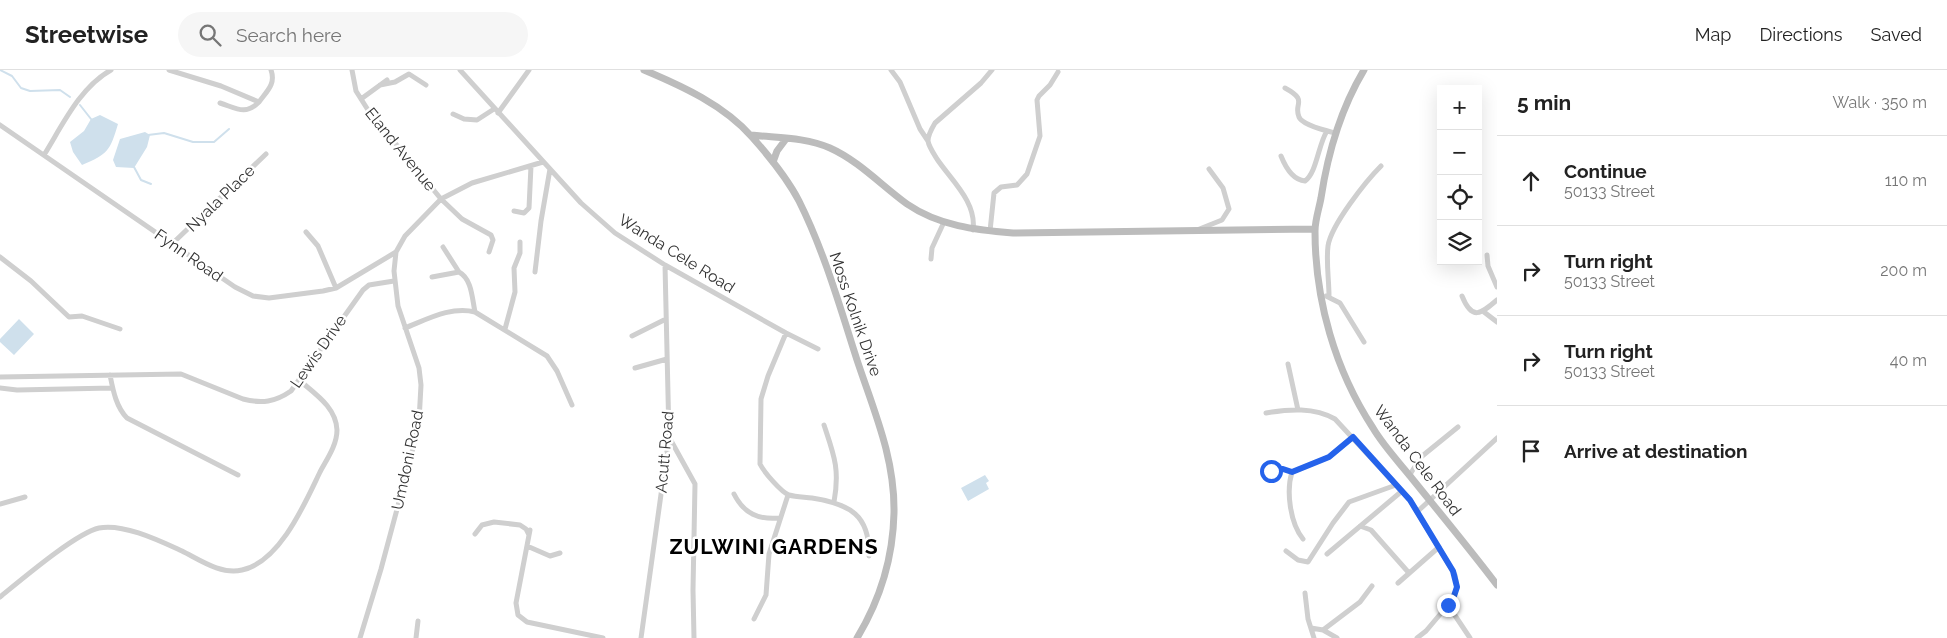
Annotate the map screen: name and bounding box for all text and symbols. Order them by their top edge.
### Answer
search box [178,12,528,57]
text: Streetwise [25,20,148,49]
icon: search [196,21,224,49]
text: Search here [236,24,342,46]
text: Map [1695,24,1731,45]
text: Directions [1759,24,1843,45]
text: Saved [1871,24,1922,45]
map controls [1437,85,1482,265]
button: + [1437,85,1482,130]
text: 5 min [1517,90,1571,115]
text: Walk · 350 m [1833,93,1927,112]
street label: Eland Avenue [361,104,440,195]
button: − [1437,130,1482,175]
text: Continue [1564,160,1647,182]
street label: Nyala Place [182,161,259,236]
icon: ahead [1517,167,1545,195]
text: 110 m [1885,171,1927,190]
button: locate [1437,175,1482,220]
text: 50133 Street [1564,182,1655,201]
street label: Wanda Cele Road [615,210,738,297]
button: layers [1437,220,1482,265]
street label: Fynn Road [151,225,227,286]
street label: Moss Kolnik Drive [825,250,886,379]
text: Turn right [1564,250,1653,272]
icon: right [1517,257,1545,285]
text: 200 m [1880,261,1927,280]
text: 50133 Street [1564,272,1655,291]
street label: Lewis Drive [286,311,351,391]
text: Turn right [1564,340,1653,362]
icon: right [1517,347,1545,375]
text: 40 m [1890,351,1927,370]
text: 50133 Street [1564,362,1655,381]
street label: Wanda Cele Road [1370,401,1465,519]
street label: Umdoni Road [388,408,427,512]
street label: Acutt Road [651,410,678,494]
icon: arrive [1517,437,1545,465]
text: Arrive at destination [1564,440,1748,462]
route start [1260,460,1283,483]
district label: ZULWINI GARDENS [669,534,879,559]
route end [1437,594,1460,617]

